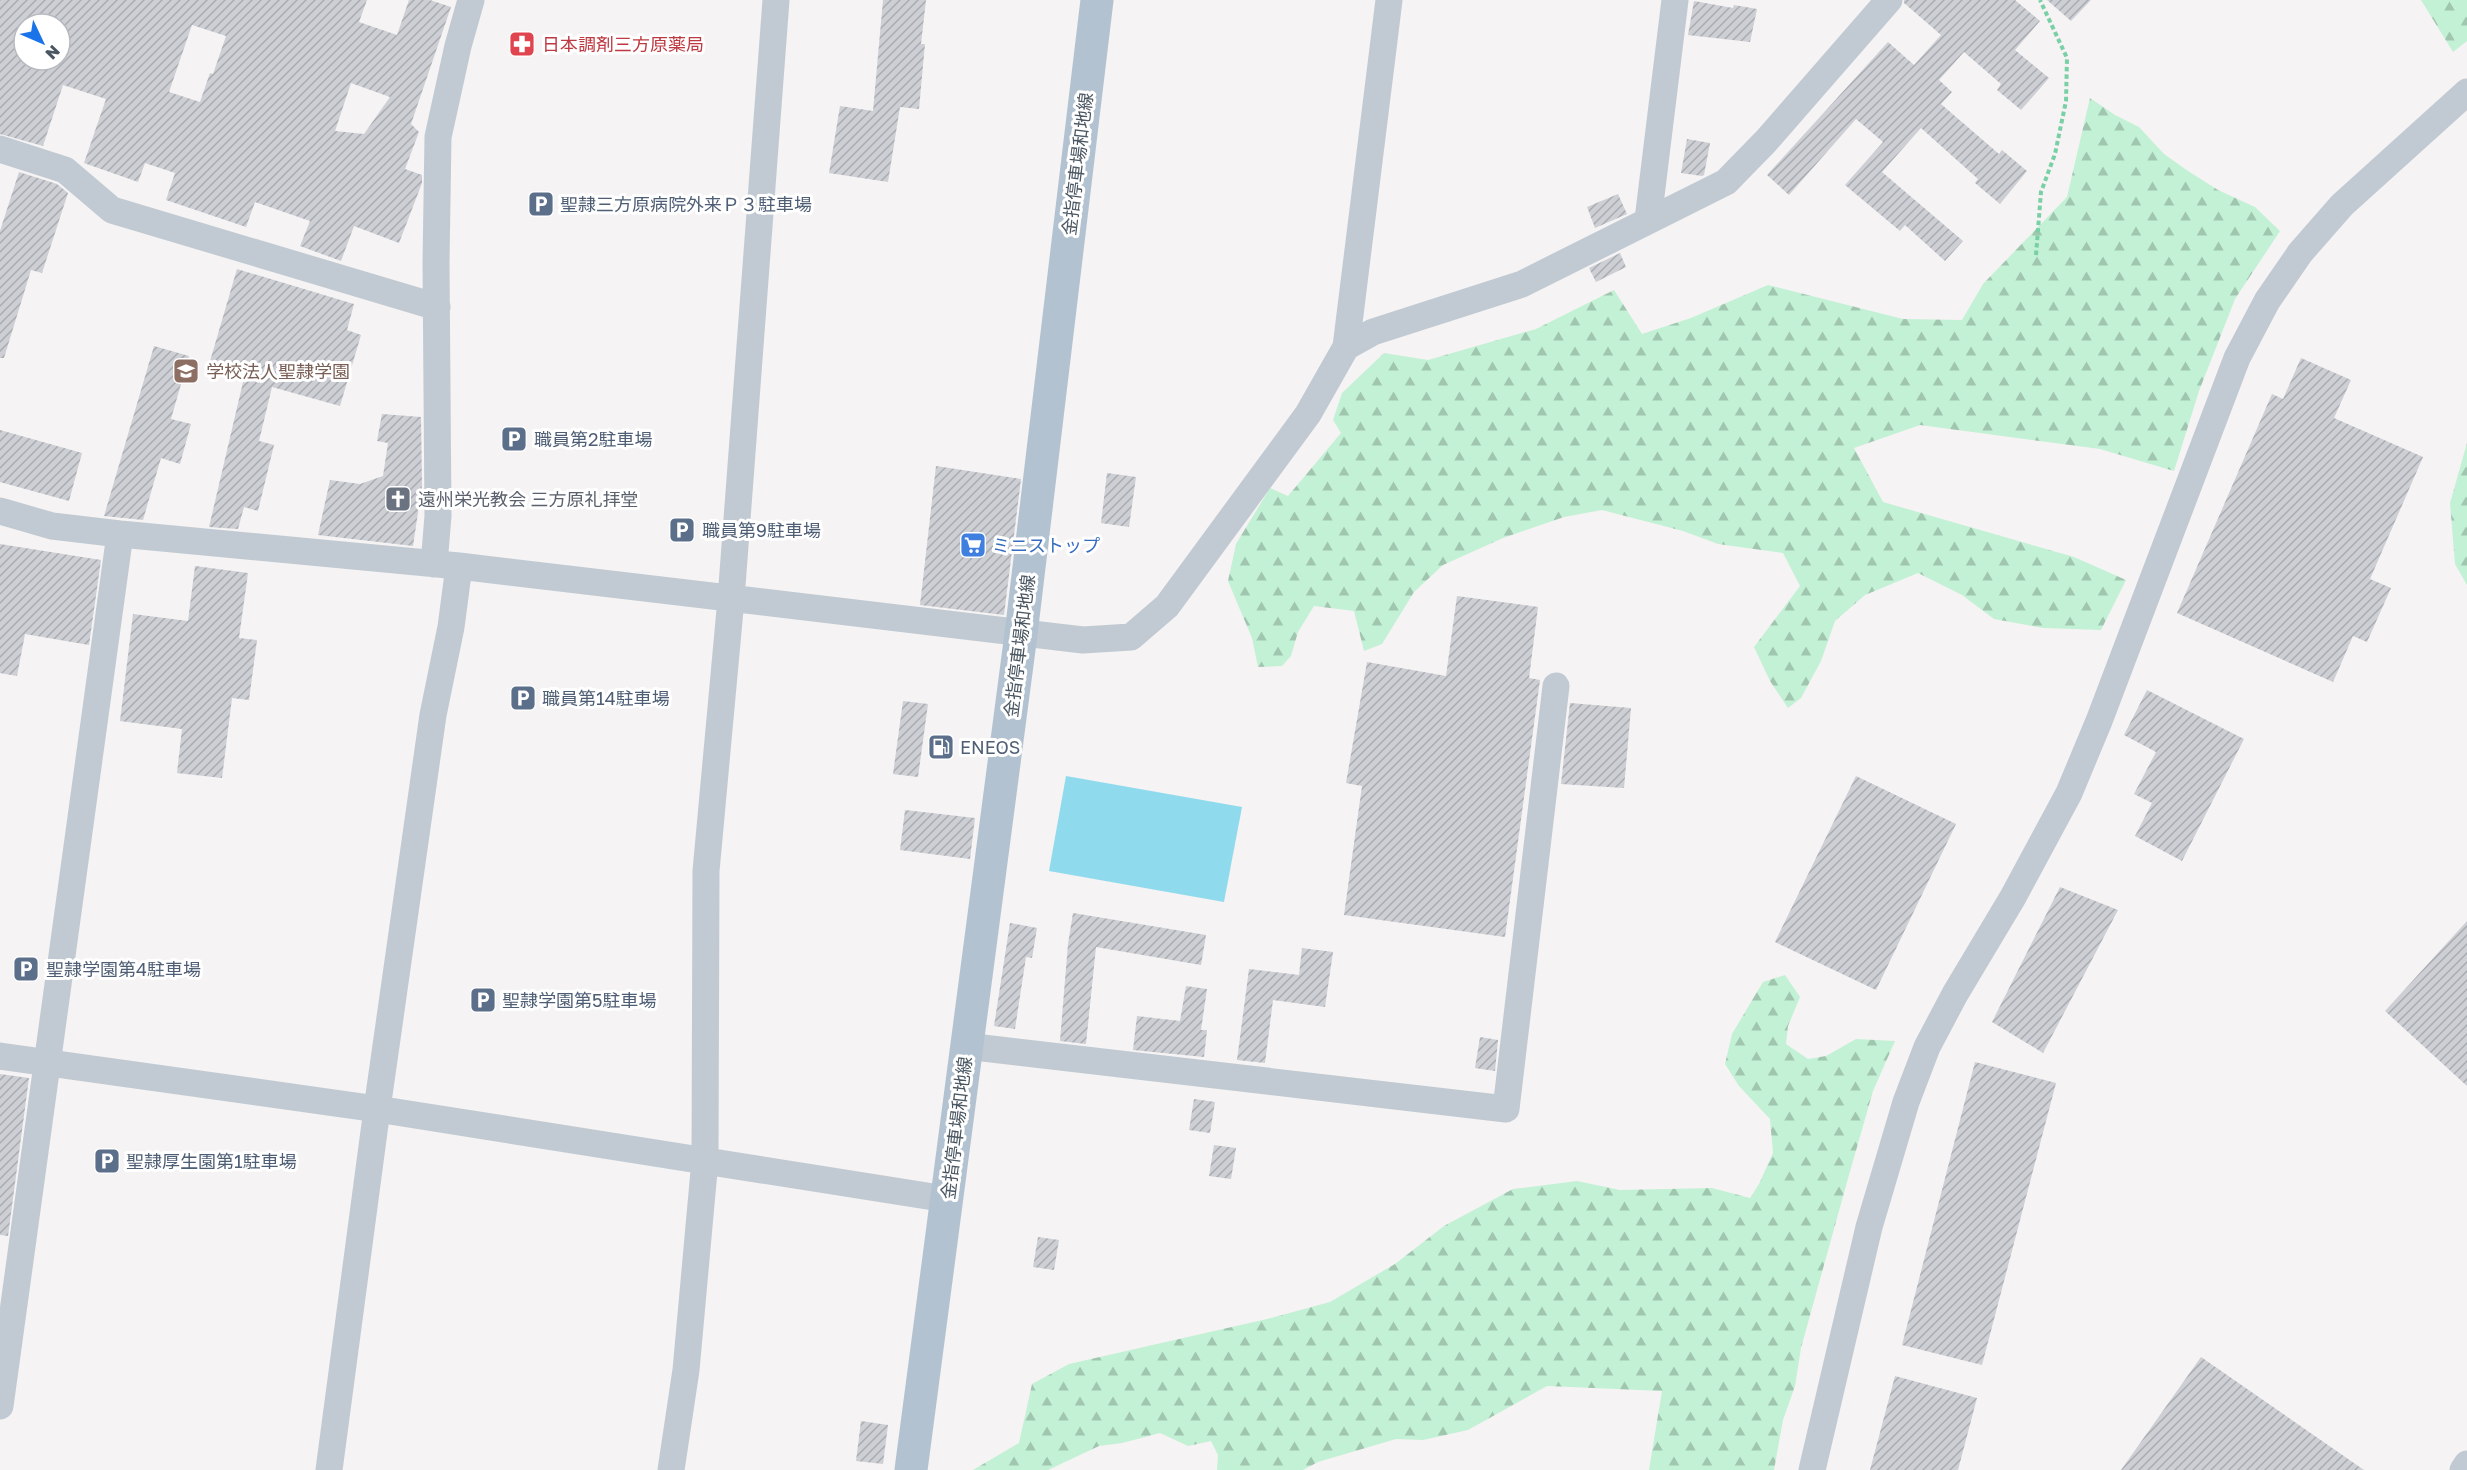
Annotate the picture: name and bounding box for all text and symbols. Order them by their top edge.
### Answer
north arrow [12,12,72,72]
pharmacy icon: 日本調剤三方原薬局 [507,29,537,59]
place label: 日本調剤三方原薬局 [542,33,704,55]
text: N [41,41,64,64]
street label: 金指停車場和地線 [1057,91,1097,237]
parking icon: 聖隷三方原病院外来Ｐ３駐車場 [526,189,556,219]
place label: 聖隷三方原病院外来Ｐ３駐車場 [560,193,812,215]
school or university icon: 学校法人聖隷学園 [171,356,201,386]
place label: 学校法人聖隷学園 [206,360,350,382]
parking icon: 職員第2駐車場 [499,424,529,454]
place label: 職員第2駐車場 [534,428,652,450]
church icon: 遠州栄光教会 三方原礼拝堂 [383,484,413,514]
place label: 遠州栄光教会 三方原礼拝堂 [418,488,639,510]
parking icon: 職員第9駐車場 [667,515,697,545]
place label: 職員第9駐車場 [702,519,821,541]
supermarket icon: ミニストップ [958,530,988,560]
place label: ミニストップ [992,534,1100,556]
street label: 金指停車場和地線 [999,573,1039,719]
parking icon: 職員第14駐車場 [508,683,538,713]
place label: 職員第14駐車場 [542,687,670,709]
fuel station icon: ENEOS [926,732,956,762]
place label: ENEOS [960,736,1020,758]
parking icon: 聖隷学園第4駐車場 [11,954,41,984]
place label: 聖隷学園第4駐車場 [46,958,201,980]
parking icon: 聖隷学園第5駐車場 [468,985,498,1015]
place label: 聖隷学園第5駐車場 [502,989,656,1011]
street label: 金指停車場和地線 [936,1055,976,1201]
parking icon: 聖隷厚生園第1駐車場 [92,1146,122,1176]
place label: 聖隷厚生園第1駐車場 [126,1150,297,1172]

